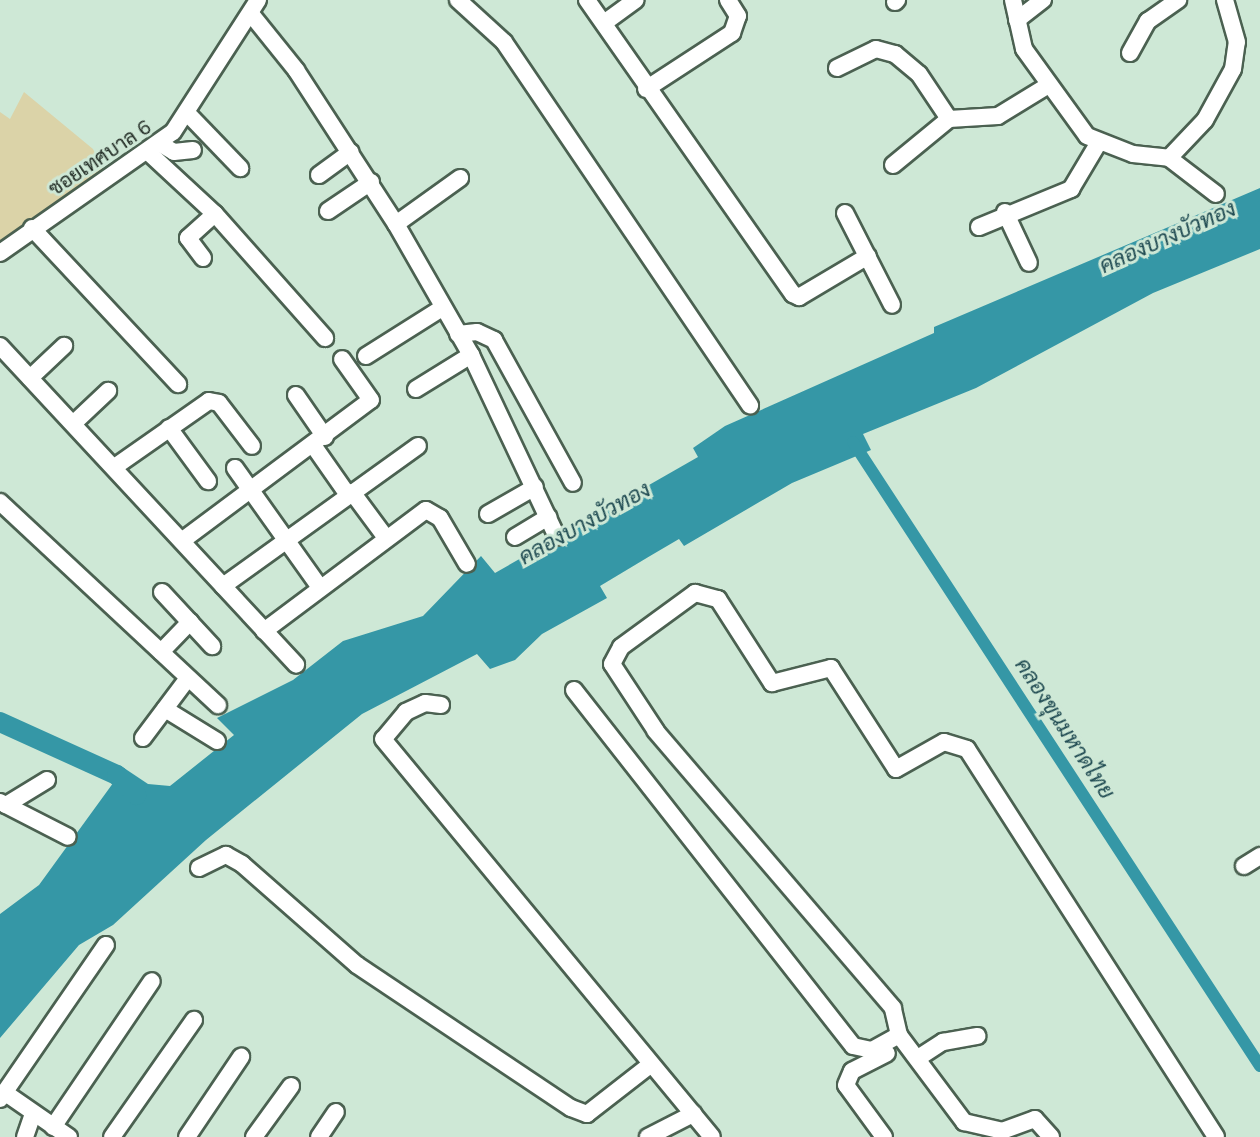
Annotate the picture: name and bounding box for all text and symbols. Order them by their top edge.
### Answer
street label: ซอยเทศบาล 6 [44,115,156,201]
water label: คลองบางบัวทอง [1096,196,1240,280]
water label: คลองบางบัวทอง [514,477,656,571]
water label: คลองขุนมหาดไทย [1009,654,1119,804]

